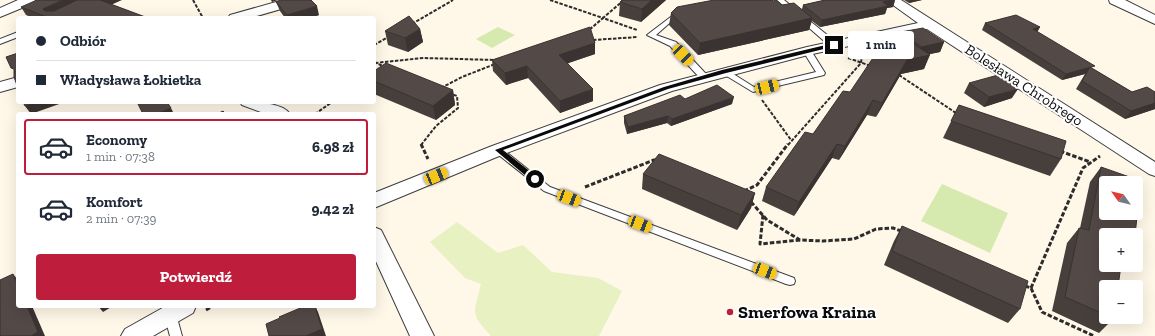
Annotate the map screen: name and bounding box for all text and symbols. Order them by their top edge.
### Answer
callout: 1 min [848,31,914,59]
text: Odbiór [60,32,106,50]
route end [825,36,843,54]
text: 1 min [866,37,896,52]
street label: Bolesława Chrobrego [962,40,1087,130]
car [670,42,696,68]
text: Władysława Łokietka [60,71,201,89]
car [754,78,780,96]
icon: car [38,129,74,165]
text: Economy [86,131,147,149]
text: 6.98 zł [312,138,354,156]
text: 1 min · 07:38 [86,149,155,164]
car [423,166,449,186]
route start [526,170,544,188]
north arrow [1099,176,1143,220]
map controls [1099,176,1143,324]
car [556,188,582,208]
icon: car [38,191,74,227]
text: Komfort [86,193,142,211]
text: 9.42 zł [312,200,354,218]
text: 2 min · 07:39 [86,211,157,226]
car [627,214,653,234]
button: + [1099,228,1143,272]
button: Potwierdź [36,254,356,300]
car [752,261,778,281]
button: − [1099,280,1143,324]
place label: Smerfowa Kraina [738,301,876,323]
marker: Smerfowa Kraina [725,307,735,317]

